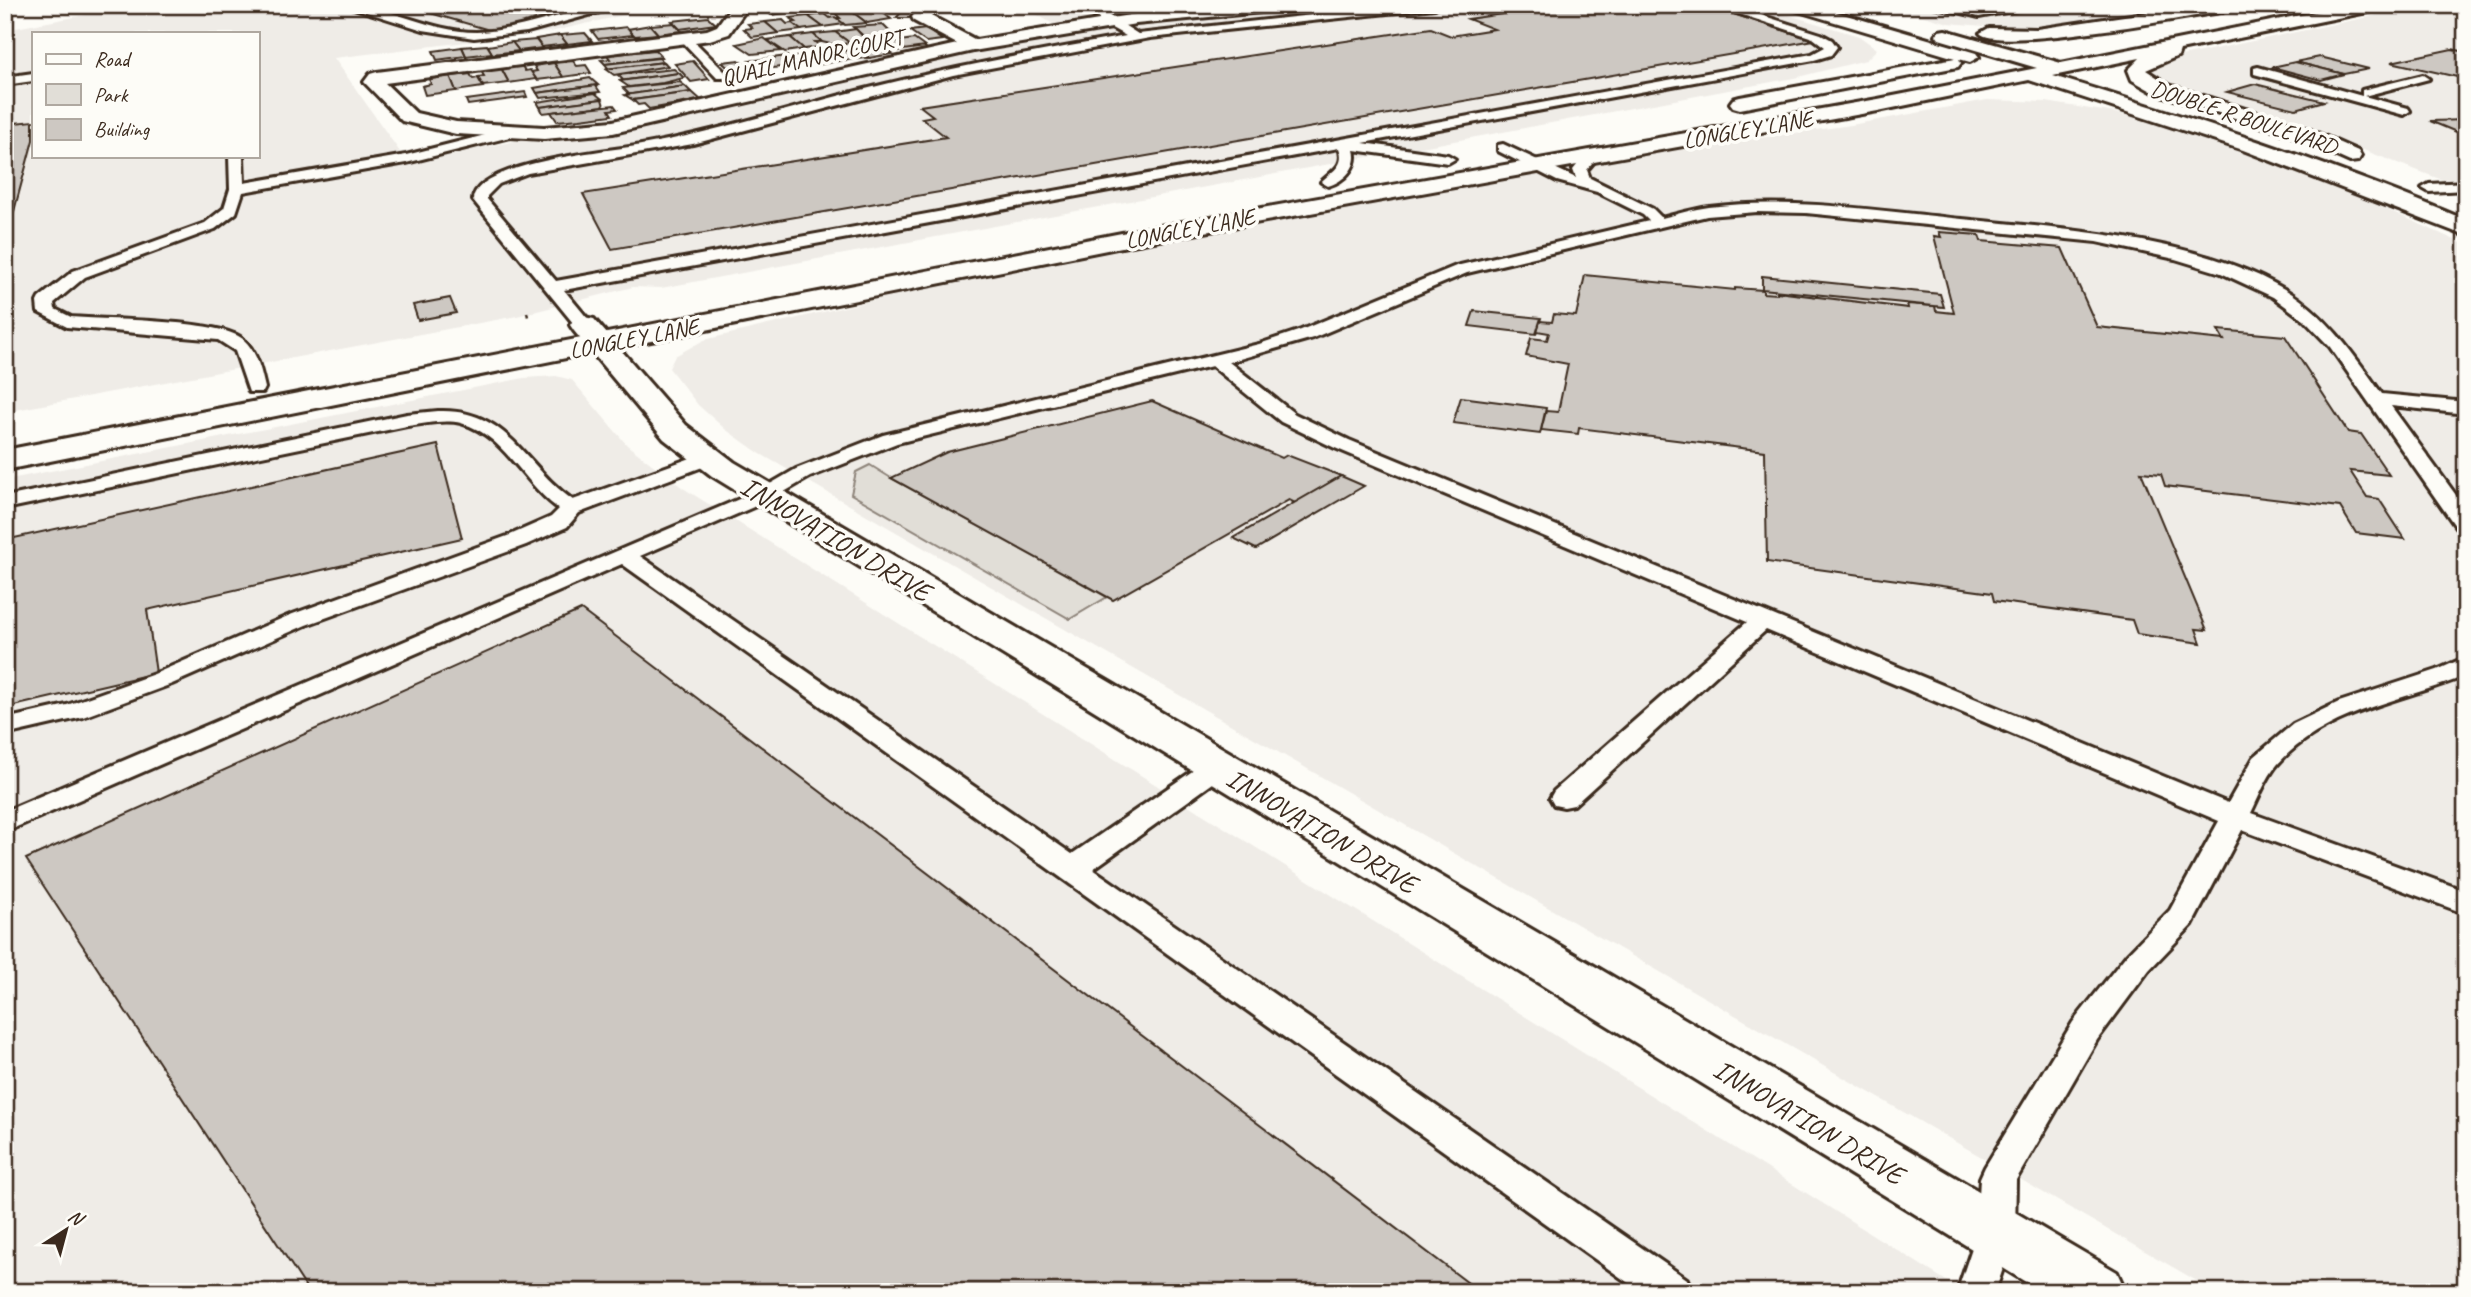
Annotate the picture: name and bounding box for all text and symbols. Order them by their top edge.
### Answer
street label: QUAIL MANOR COURT [718,21,911,92]
legend [32,32,259,158]
text: Road [94,46,133,72]
street label: DOUBLE R BOULEVARD [2147,74,2343,162]
text: Park [94,82,129,108]
street label: LONGLEY LANE [1681,103,1818,155]
text: Building [94,116,151,142]
street label: LONGLEY LANE [1123,201,1260,255]
street label: LONGLEY LANE [567,311,704,365]
street label: INNOVATION DRIVE [734,468,940,611]
street label: INNOVATION DRIVE [1220,760,1426,903]
street label: INNOVATION DRIVE [1707,1051,1913,1194]
north arrow [32,1196,102,1266]
text: N [64,1204,90,1232]

